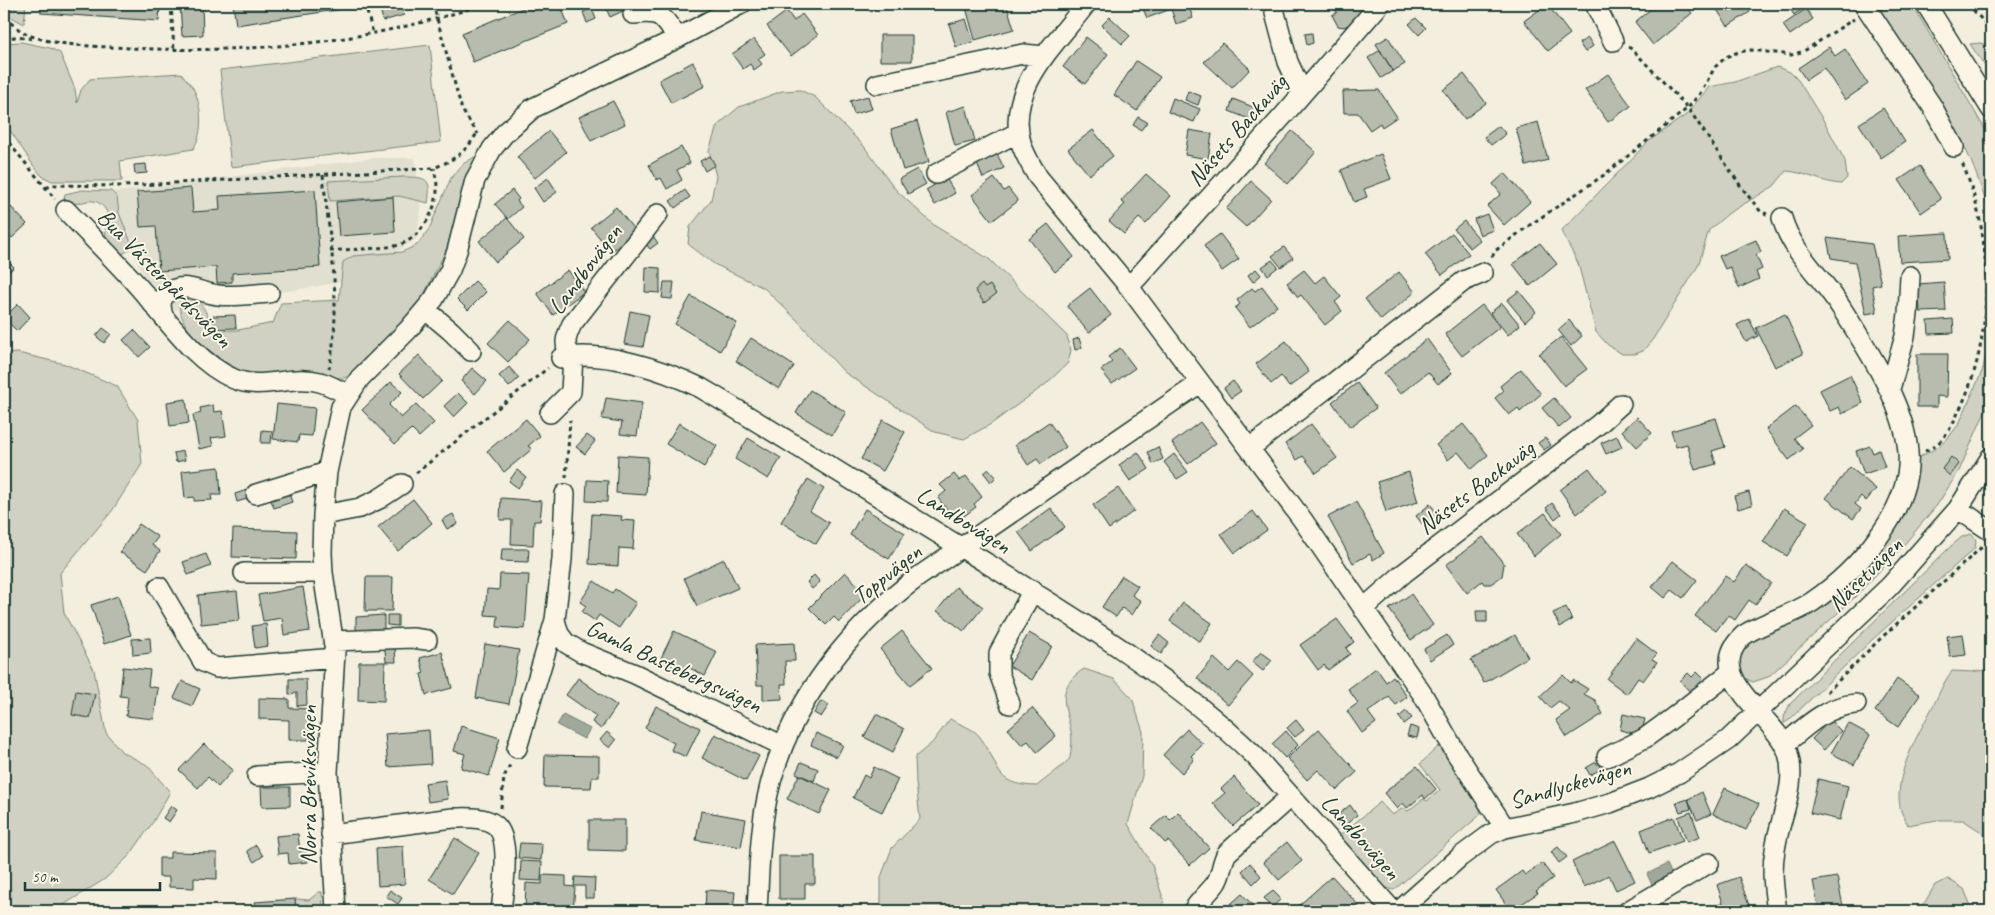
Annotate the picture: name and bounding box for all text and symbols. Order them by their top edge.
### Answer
street label: Näsets Backaväg [1180,67,1295,192]
street label: Bua Västergårdsvägen [91,202,239,354]
street label: Landbovägen [541,218,629,320]
street label: Näsets Backaväg [1411,432,1542,541]
street label: Landbovägen [911,479,1017,561]
street label: Näsetvägen [1821,530,1909,618]
street label: Toppvägen [846,537,928,611]
street label: Gamla Bastebergsvägen [581,612,767,720]
street label: Norra Breviksvägen [293,705,323,865]
street label: Sandlyckevägen [1506,752,1634,816]
street label: Landbovägen [1315,788,1408,886]
scale bar [25,860,160,892]
text: 50 m [32,868,59,887]

